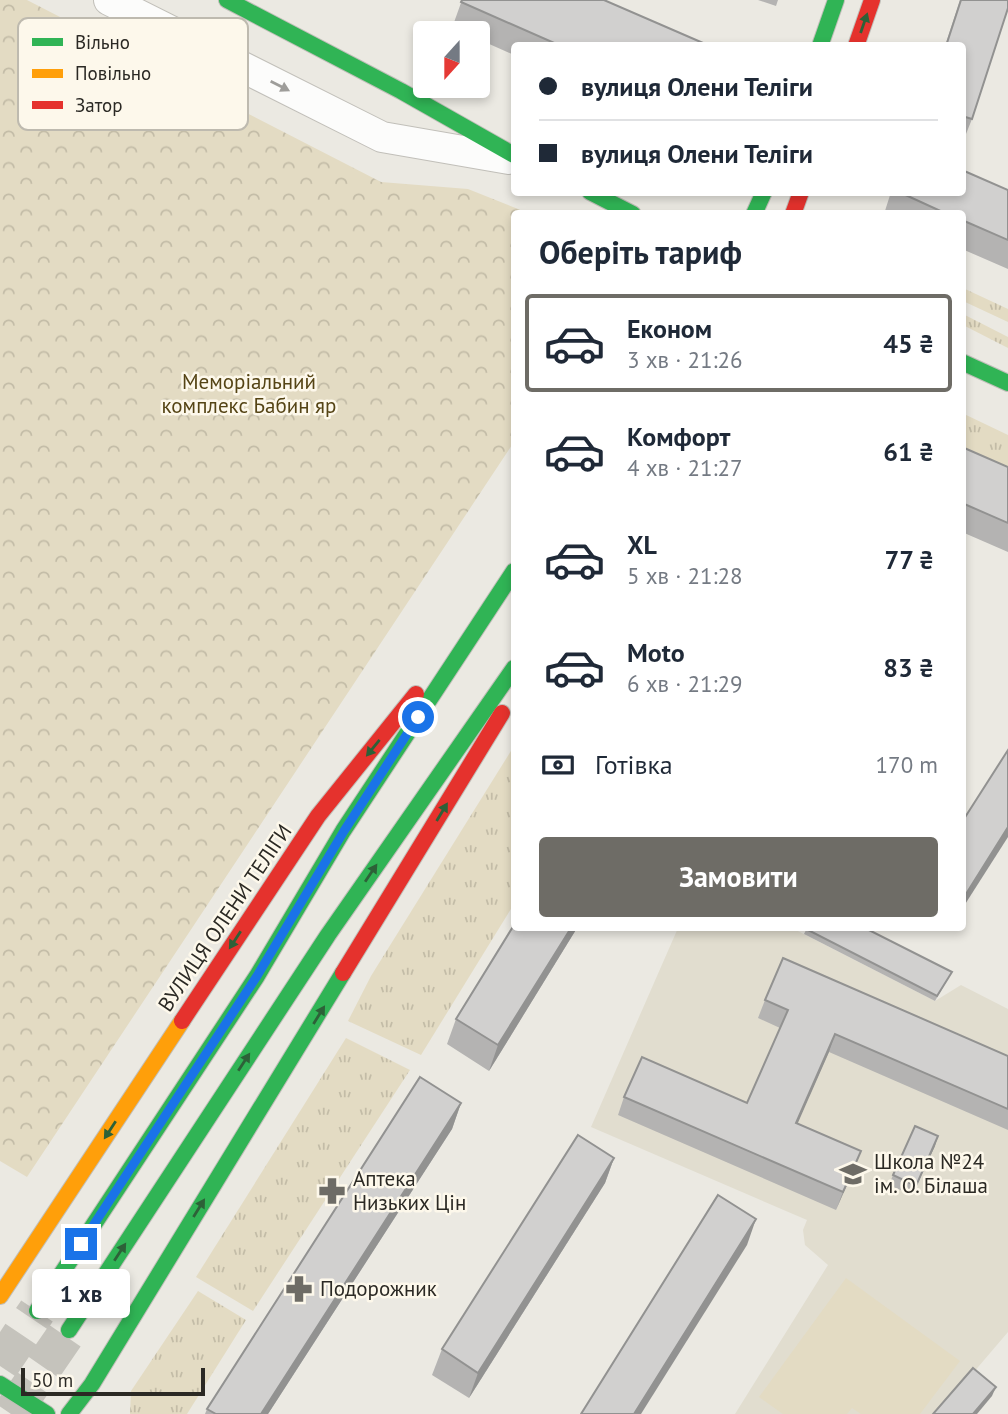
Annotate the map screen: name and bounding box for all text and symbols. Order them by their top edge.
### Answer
one-way arrow [859,12,870,33]
legend [18,18,248,130]
north arrow [413,21,490,98]
map controls [413,21,490,98]
text: Вільно [75,30,130,54]
text: Повільно [75,61,151,85]
text: вулиця Олени Теліги [581,70,813,103]
one-way arrow [270,80,290,91]
text: Затор [75,93,122,117]
text: вулиця Олени Теліги [581,137,813,170]
text: Оберіть тариф [539,231,742,273]
icon: car [543,312,606,375]
text: Економ [627,312,712,345]
text: 45 ₴ [883,327,934,360]
text: 3 хв · 21:26 [627,345,743,374]
park label: Меморіальний комплекс Бабин яр [162,368,336,419]
icon: car [543,420,606,483]
text: Комфорт [627,420,730,453]
text: 61 ₴ [883,435,934,468]
text: 4 хв · 21:27 [627,453,743,482]
icon: car [543,528,606,591]
text: XL [627,528,657,561]
text: 77 ₴ [885,543,934,576]
text: 5 хв · 21:28 [627,561,743,590]
icon: car [543,636,606,699]
text: Moto [627,636,685,669]
text: 83 ₴ [883,651,934,684]
text: 6 хв · 21:29 [627,669,743,698]
route start [402,701,434,733]
one-way arrow [365,739,380,757]
icon: cash [539,746,577,784]
text: Готівка [595,748,673,781]
text: 170 m [876,750,938,779]
one-way arrow [436,803,448,822]
street label: ВУЛИЦЯ ОЛЕНИ ТЕЛІГИ [152,819,297,1017]
button: Замовити [539,837,938,917]
one-way arrow [364,864,378,882]
one-way arrow [229,930,242,949]
one-way arrow [313,1005,325,1024]
one-way arrow [238,1052,251,1072]
one-way arrow [104,1120,117,1139]
place label: Школа №24 ім. О. Білаша [874,1148,988,1199]
school or university icon: Школа №24 ім. О. Білаша [838,1159,868,1189]
place label: Аптека Низьких Цін [353,1165,466,1216]
pharmacy icon: Аптека Низьких Цін [317,1176,347,1206]
one-way arrow [193,1199,206,1218]
route end [65,1228,97,1260]
one-way arrow [113,1243,126,1262]
callout: 1 хв [32,1268,130,1318]
pharmacy icon: Подорожник [284,1274,314,1304]
place label: Подорожник [320,1275,437,1302]
text: 1 хв [60,1279,102,1308]
scale bar [21,1365,205,1397]
text: 50 m [32,1368,73,1392]

